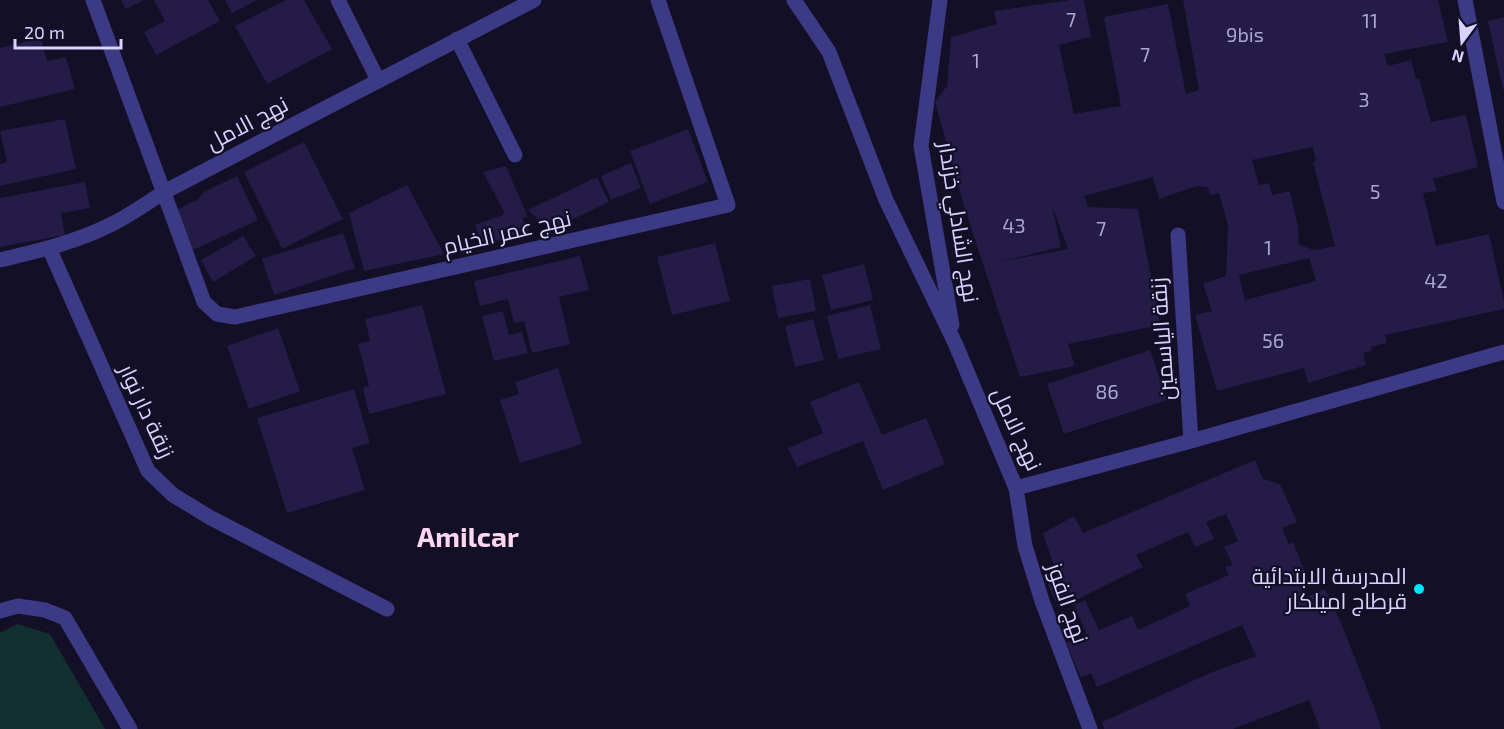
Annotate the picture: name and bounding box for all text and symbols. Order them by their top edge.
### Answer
house number: 7 [1066,7,1076,31]
house number: 11 [1362,8,1378,32]
scale bar [15,12,122,50]
north arrow [1432,12,1492,72]
text: 20 m [24,21,65,43]
house number: 9bis [1226,22,1264,46]
house number: 7 [1140,42,1150,66]
text: N [1450,46,1466,68]
house number: 1 [972,48,980,72]
house number: 3 [1358,87,1370,111]
street label: نهج الامل [201,90,293,157]
street label: نهج الشادلي خزندار [929,138,986,305]
house number: 5 [1370,179,1380,203]
street label: نهج عمر الخيام [440,204,574,262]
house number: 43 [1002,213,1026,237]
house number: 7 [1096,216,1106,240]
house number: 1 [1264,235,1272,259]
house number: 42 [1424,268,1448,292]
street label: زنقة الياسمين [1144,277,1180,401]
house number: 56 [1262,328,1284,352]
street label: زنقة دار نوار [113,358,181,462]
house number: 86 [1095,379,1119,403]
street label: نهج الامل [985,383,1048,476]
district label: Amilcar [417,519,519,553]
street label: نهج الفوز [1040,557,1095,647]
place label: المدرسة الابتدائية قرطاج اميلكار [1252,562,1407,616]
marker: المدرسة الابتدائية قرطاج اميلكار [1412,582,1426,596]

